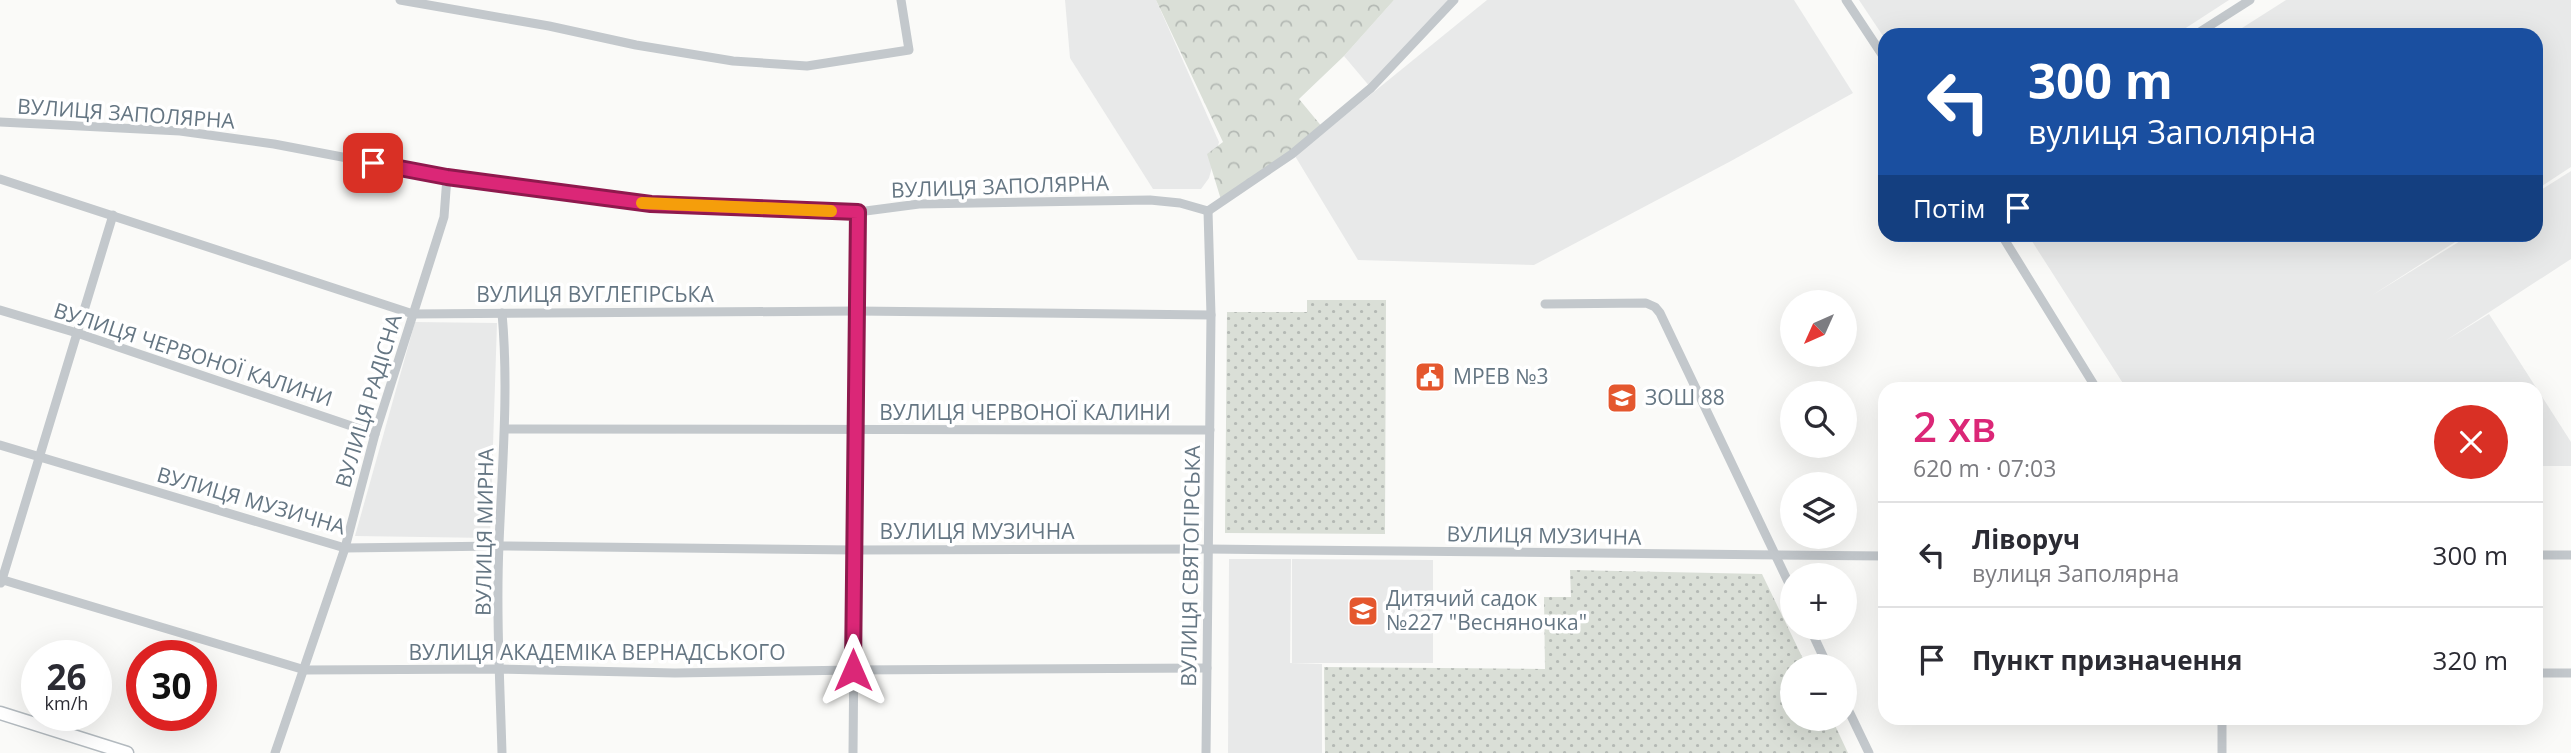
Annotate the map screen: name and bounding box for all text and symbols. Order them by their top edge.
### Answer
text: 300 m [2028,47,2173,113]
icon: left [1913,56,2004,147]
street label: ВУЛИЦЯ ЗАПОЛЯРНА [16,91,237,135]
text: вулиця Заполярна [2028,110,2316,153]
pin [343,133,403,193]
icon: arrive [354,144,392,182]
street label: ВУЛИЦЯ ЗАПОЛЯРНА [891,168,1110,204]
icon: arrive [1999,189,2037,227]
text: Потім [1913,190,1985,226]
street label: ВУЛИЦЯ ВУГЛЕГІРСЬКА [476,280,714,308]
north arrow [1780,290,1857,368]
map controls [1780,290,1857,731]
street label: ВУЛИЦЯ ЧЕРВОНОЇ КАЛИНИ [50,296,336,412]
street label: ВУЛИЦЯ РАДІСНА [328,310,408,491]
public building icon: МРЕВ №3 [1413,360,1447,394]
place label: МРЕВ №3 [1453,362,1549,390]
school or university icon: ЗОШ 88 [1605,381,1639,415]
button: search [1780,381,1857,458]
place label: ЗОШ 88 [1645,383,1725,411]
text: 2 хв [1913,397,1996,454]
street label: ВУЛИЦЯ ЧЕРВОНОЇ КАЛИНИ [879,398,1171,426]
button: close [2434,405,2508,479]
street label: ВУЛИЦЯ СВЯТОГІРСЬКА [1174,444,1206,687]
street label: ВУЛИЦЯ МИРНА [469,447,499,616]
text: 620 m · 07:03 [1913,452,2056,484]
street label: ВУЛИЦЯ МУЗИЧНА [154,460,349,541]
button: layers [1780,472,1857,549]
street label: ВУЛИЦЯ МУЗИЧНА [880,517,1075,545]
street label: ВУЛИЦЯ МУЗИЧНА [1446,519,1642,551]
text: Ліворуч [1972,521,2080,557]
icon: left [1913,536,1951,574]
text: 300 m [2433,537,2508,573]
text: вулиця Заполярна [1972,557,2179,589]
button: + [1780,563,1857,640]
place label: Дитячий садок №227 "Весняночка" [1386,584,1587,636]
school or university icon: Дитячий садок №227 "Весняночка" [1346,594,1380,628]
position arrow [816,633,890,707]
street label: ВУЛИЦЯ АКАДЕМІКА ВЕРНАДСЬКОГО [408,638,786,666]
speed limit sign: 30 [126,640,217,731]
icon: arrive [1913,641,1951,679]
text: Пункт призначення [1972,642,2242,678]
text: 320 m [2433,642,2508,678]
text: 26 [46,653,87,700]
button: − [1780,654,1857,731]
text: km/h [45,691,88,715]

